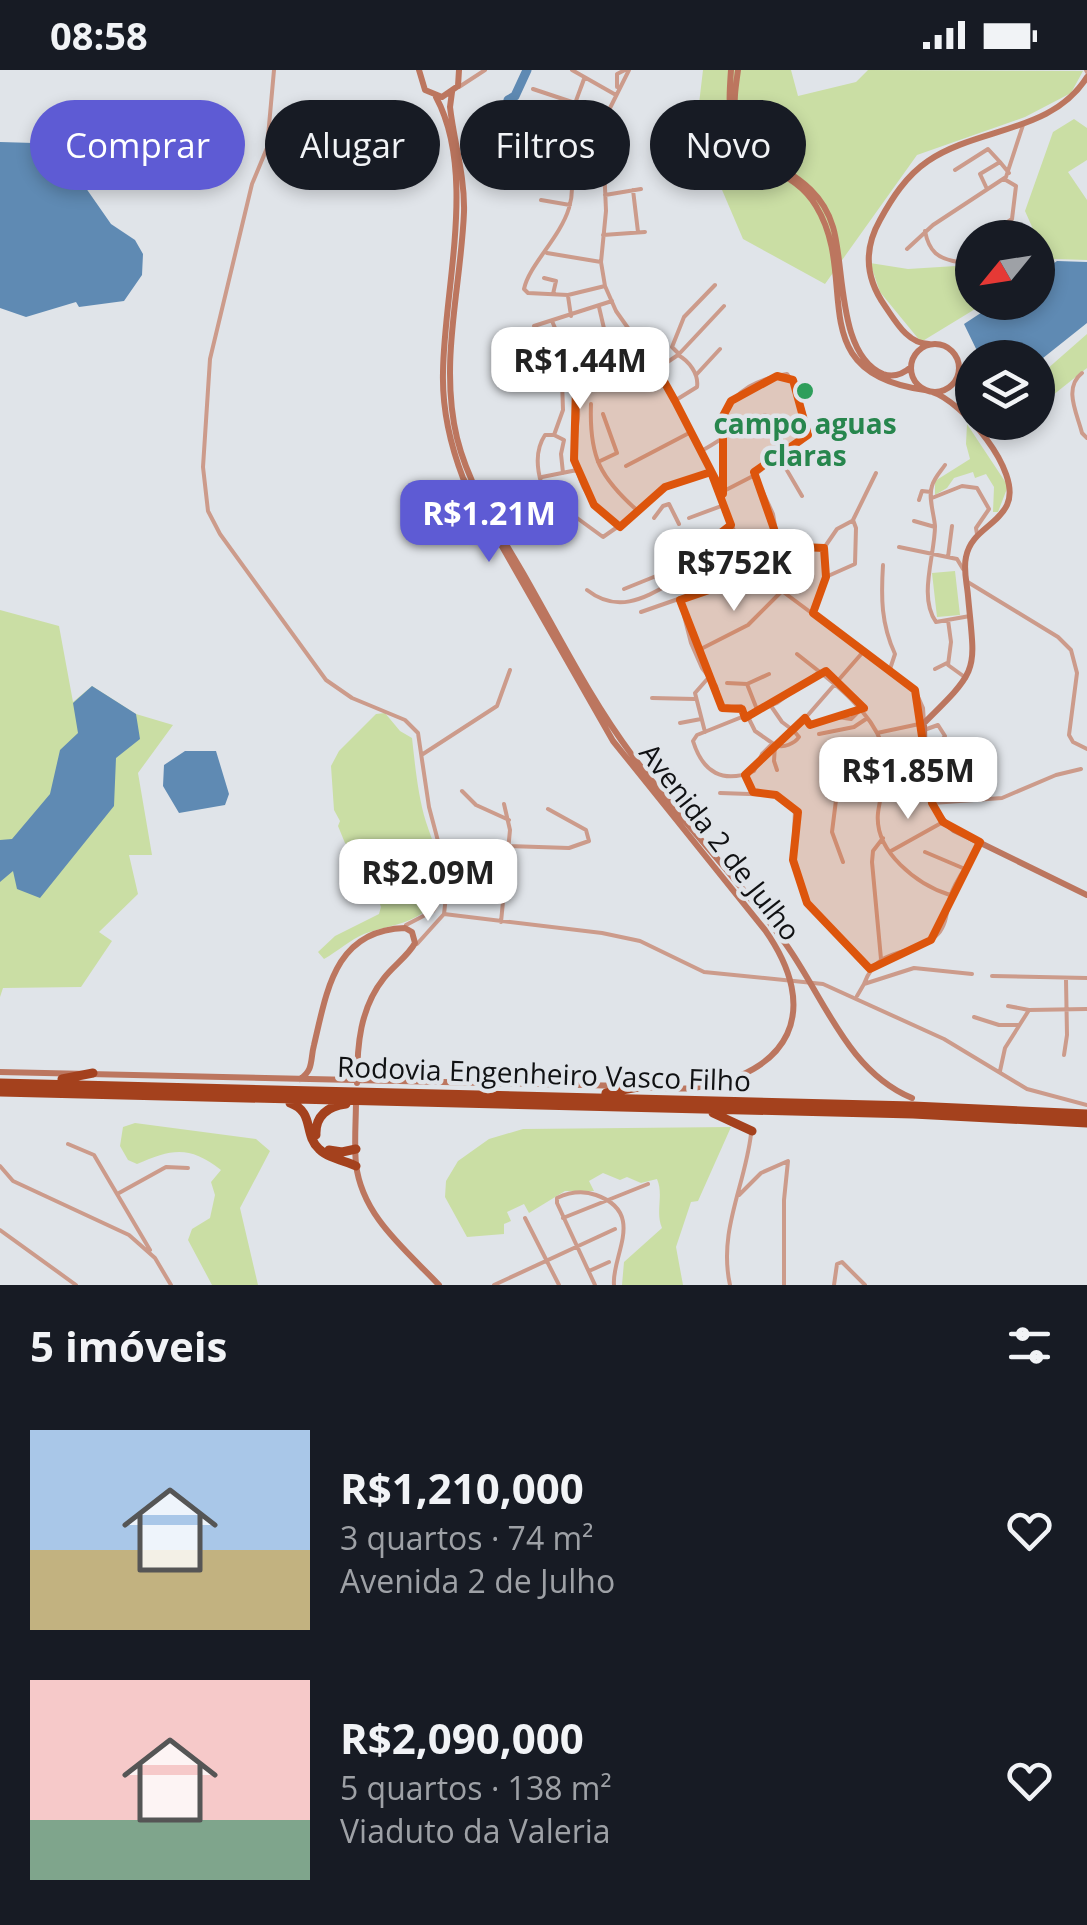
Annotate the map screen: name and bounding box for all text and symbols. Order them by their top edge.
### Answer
text: 08:58 [50,9,148,61]
chip: Comprar [30,100,245,190]
chip: Alugar [265,100,440,190]
chip: Filtros [460,100,630,190]
chip: Novo [650,100,806,190]
north arrow [955,220,1055,320]
map controls [955,220,1055,440]
pin: R$1.44M [488,327,672,412]
text: R$1.44M [513,338,647,381]
button: layers [955,340,1055,440]
marker: campo aguas claras [794,380,816,402]
place label: campo aguas claras [713,404,897,474]
pin: R$1.21M [397,480,581,565]
text: R$1.21M [422,491,556,534]
pin: R$752K [653,529,815,614]
text: R$752K [676,540,792,583]
street label: Avenida 2 de Julho [632,735,810,948]
pin: R$1.85M [816,737,1000,822]
text: R$1.85M [841,748,975,791]
pin: R$2.09M [336,839,520,924]
text: R$2.09M [361,850,495,893]
street label: Rodovia Engenheiro Vasco Filho [336,1047,752,1099]
text: 5 imóveis [30,1317,227,1374]
icon: filters [1002,1318,1057,1373]
text: R$1,210,000 [340,1459,584,1516]
icon: home [110,1470,230,1590]
icon: heart [1002,1503,1057,1558]
text: 3 quartos · 74 m² [340,1516,593,1559]
text: Avenida 2 de Julho [340,1559,615,1602]
text: R$2,090,000 [340,1709,584,1766]
icon: home [110,1720,230,1840]
icon: heart [1002,1753,1057,1808]
text: 5 quartos · 138 m² [340,1766,612,1809]
text: Viaduto da Valeria [340,1809,611,1852]

